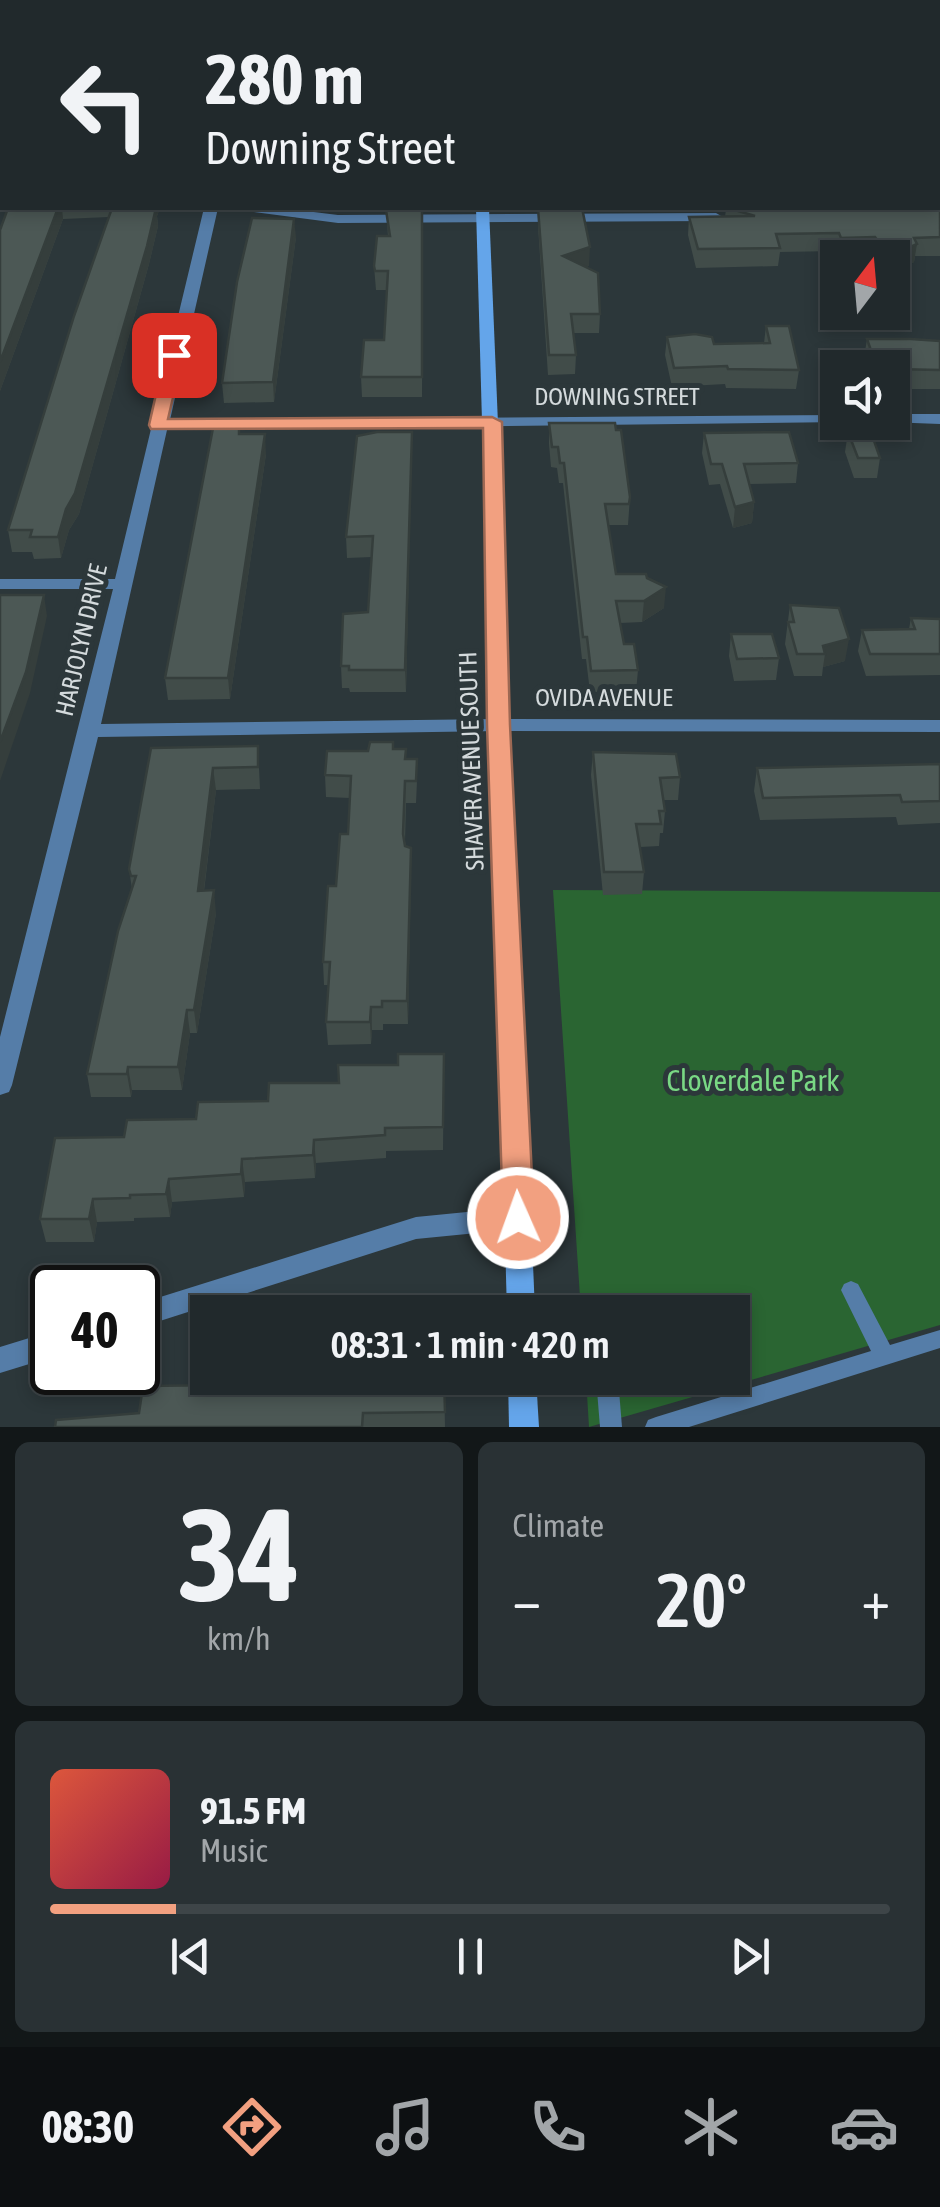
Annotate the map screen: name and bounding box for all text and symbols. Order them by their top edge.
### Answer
text: 280 m [205,39,364,119]
icon: left [40,40,170,170]
text: Downing Street [205,122,456,174]
north arrow [820,240,910,330]
map controls [820,240,910,440]
pin [132,313,217,398]
icon: arrive [147,328,202,383]
button: sound [820,350,910,440]
street label: DOWNING STREET [534,382,700,410]
street label: HARJOLYN DRIVE [50,561,112,719]
street label: SHAVER AVENUE SOUTH [453,651,489,871]
street label: OVIDA AVENUE [535,683,673,711]
park label: Cloverdale Park [666,1063,840,1097]
position arrow [466,1166,570,1270]
speed limit sign: 40 [30,1265,160,1395]
text: 08:31 · 1 min · 420 m [330,1323,610,1366]
text: 34 [178,1480,300,1629]
text: Climate [513,1507,604,1544]
text: 20° [656,1557,747,1643]
text: − [513,1568,541,1631]
text: + [861,1568,890,1631]
text: km/h [207,1620,270,1657]
text: 91.5 FM [200,1789,306,1832]
text: Music [200,1832,267,1869]
icon: previous [163,1929,218,1984]
icon: pause [443,1929,498,1984]
icon: next [723,1929,778,1984]
icon: directions [217,2092,287,2162]
icon: music [370,2092,440,2162]
icon: phone [523,2092,593,2162]
icon: climate [676,2092,746,2162]
icon: car [829,2092,899,2162]
text: 08:30 [41,2101,134,2153]

